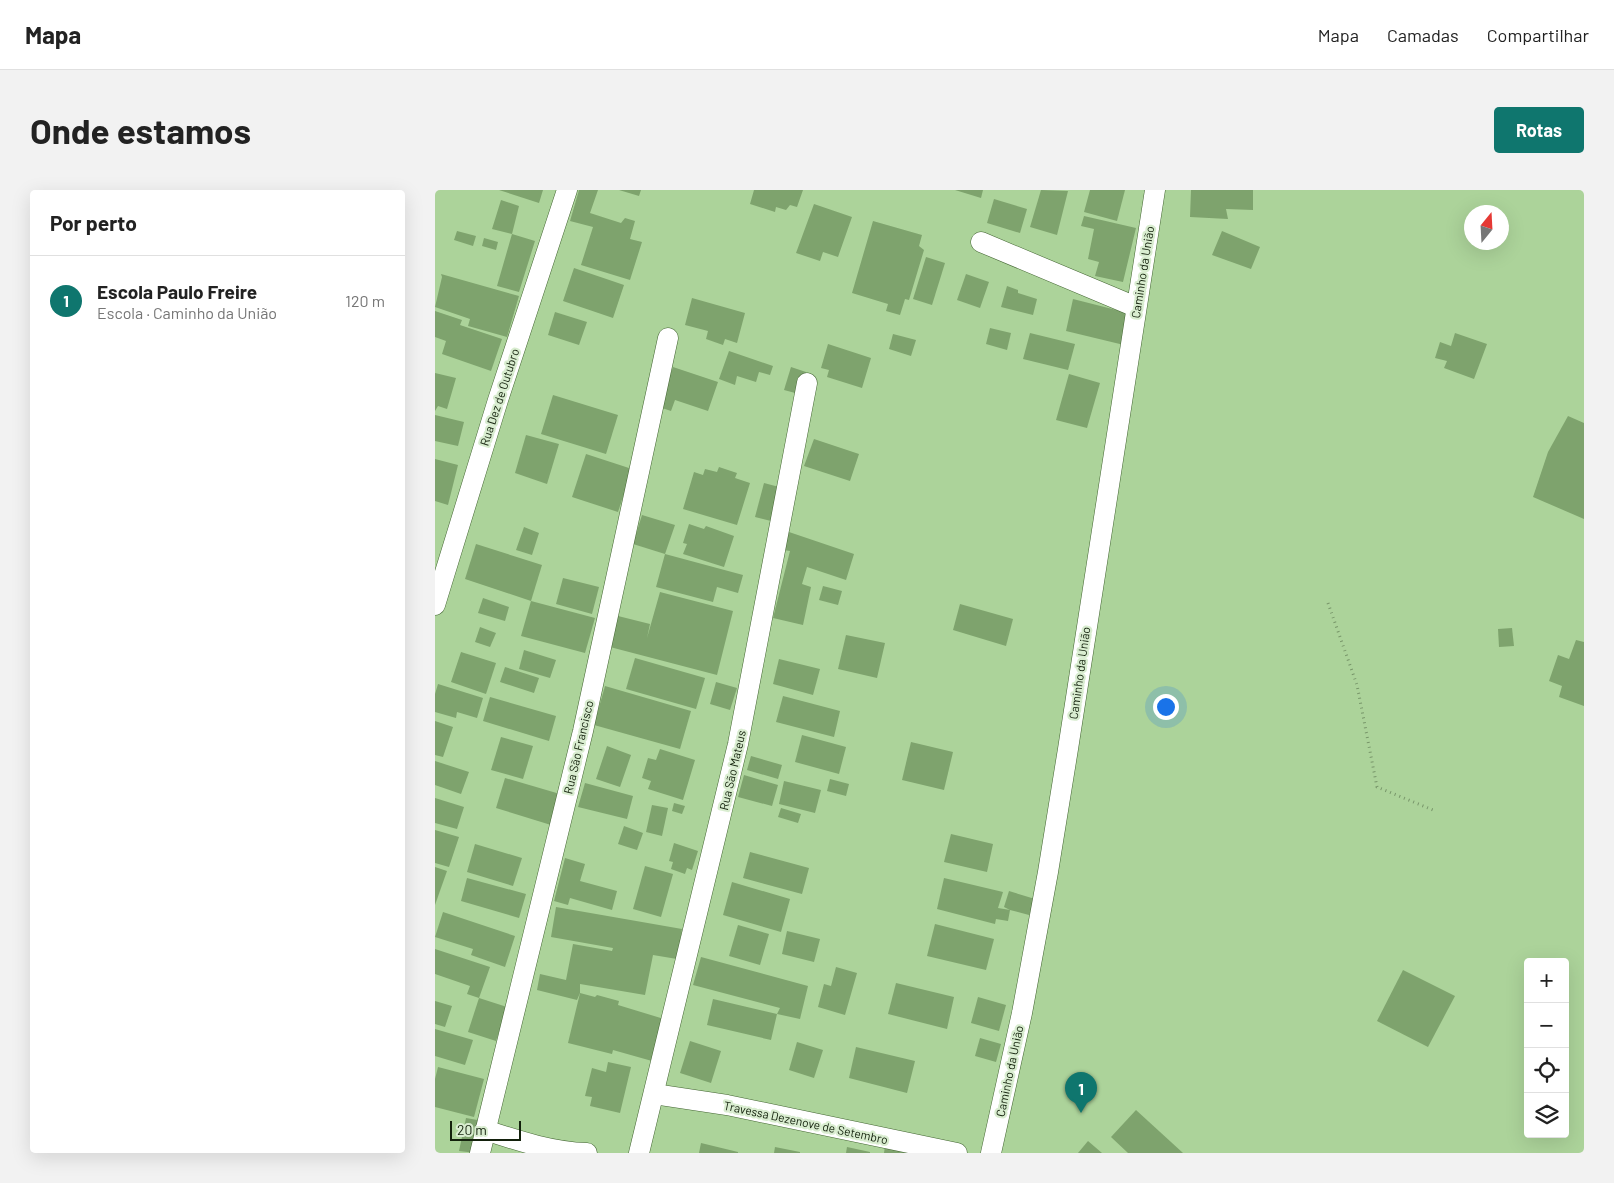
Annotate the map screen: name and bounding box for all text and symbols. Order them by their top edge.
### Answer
text: Mapa [25,20,81,49]
text: Mapa [1318,24,1359,46]
text: Camadas [1387,24,1459,46]
text: Compartilhar [1487,24,1589,46]
button: Rotas [1494,107,1584,153]
text: Onde estamos [30,109,251,151]
north arrow [1464,205,1509,250]
text: Por perto [50,210,137,235]
street label: Caminho da União [1128,225,1156,319]
text: Escola Paulo Freire [97,280,257,303]
text: 1 [63,291,69,310]
text: 120 m [345,291,385,310]
text: Escola · Caminho da União [97,303,277,322]
street label: Rua Dez de Outubro [477,347,521,447]
street label: Caminho da União [1066,626,1092,720]
your location [1153,694,1179,720]
street label: Rua São Francisco [560,699,596,795]
street label: Rua São Mateus [716,728,748,811]
map controls [1524,958,1569,1138]
button: + [1524,958,1569,1003]
button: − [1524,1003,1569,1048]
street label: Caminho da União [992,1024,1026,1118]
button: locate [1524,1048,1569,1093]
pin: 1 [1065,1072,1097,1113]
button: layers [1524,1093,1569,1138]
street label: Travessa Dezenove de Setembro [723,1098,889,1146]
scale bar [450,1118,521,1141]
text: 20 m [457,1121,487,1138]

